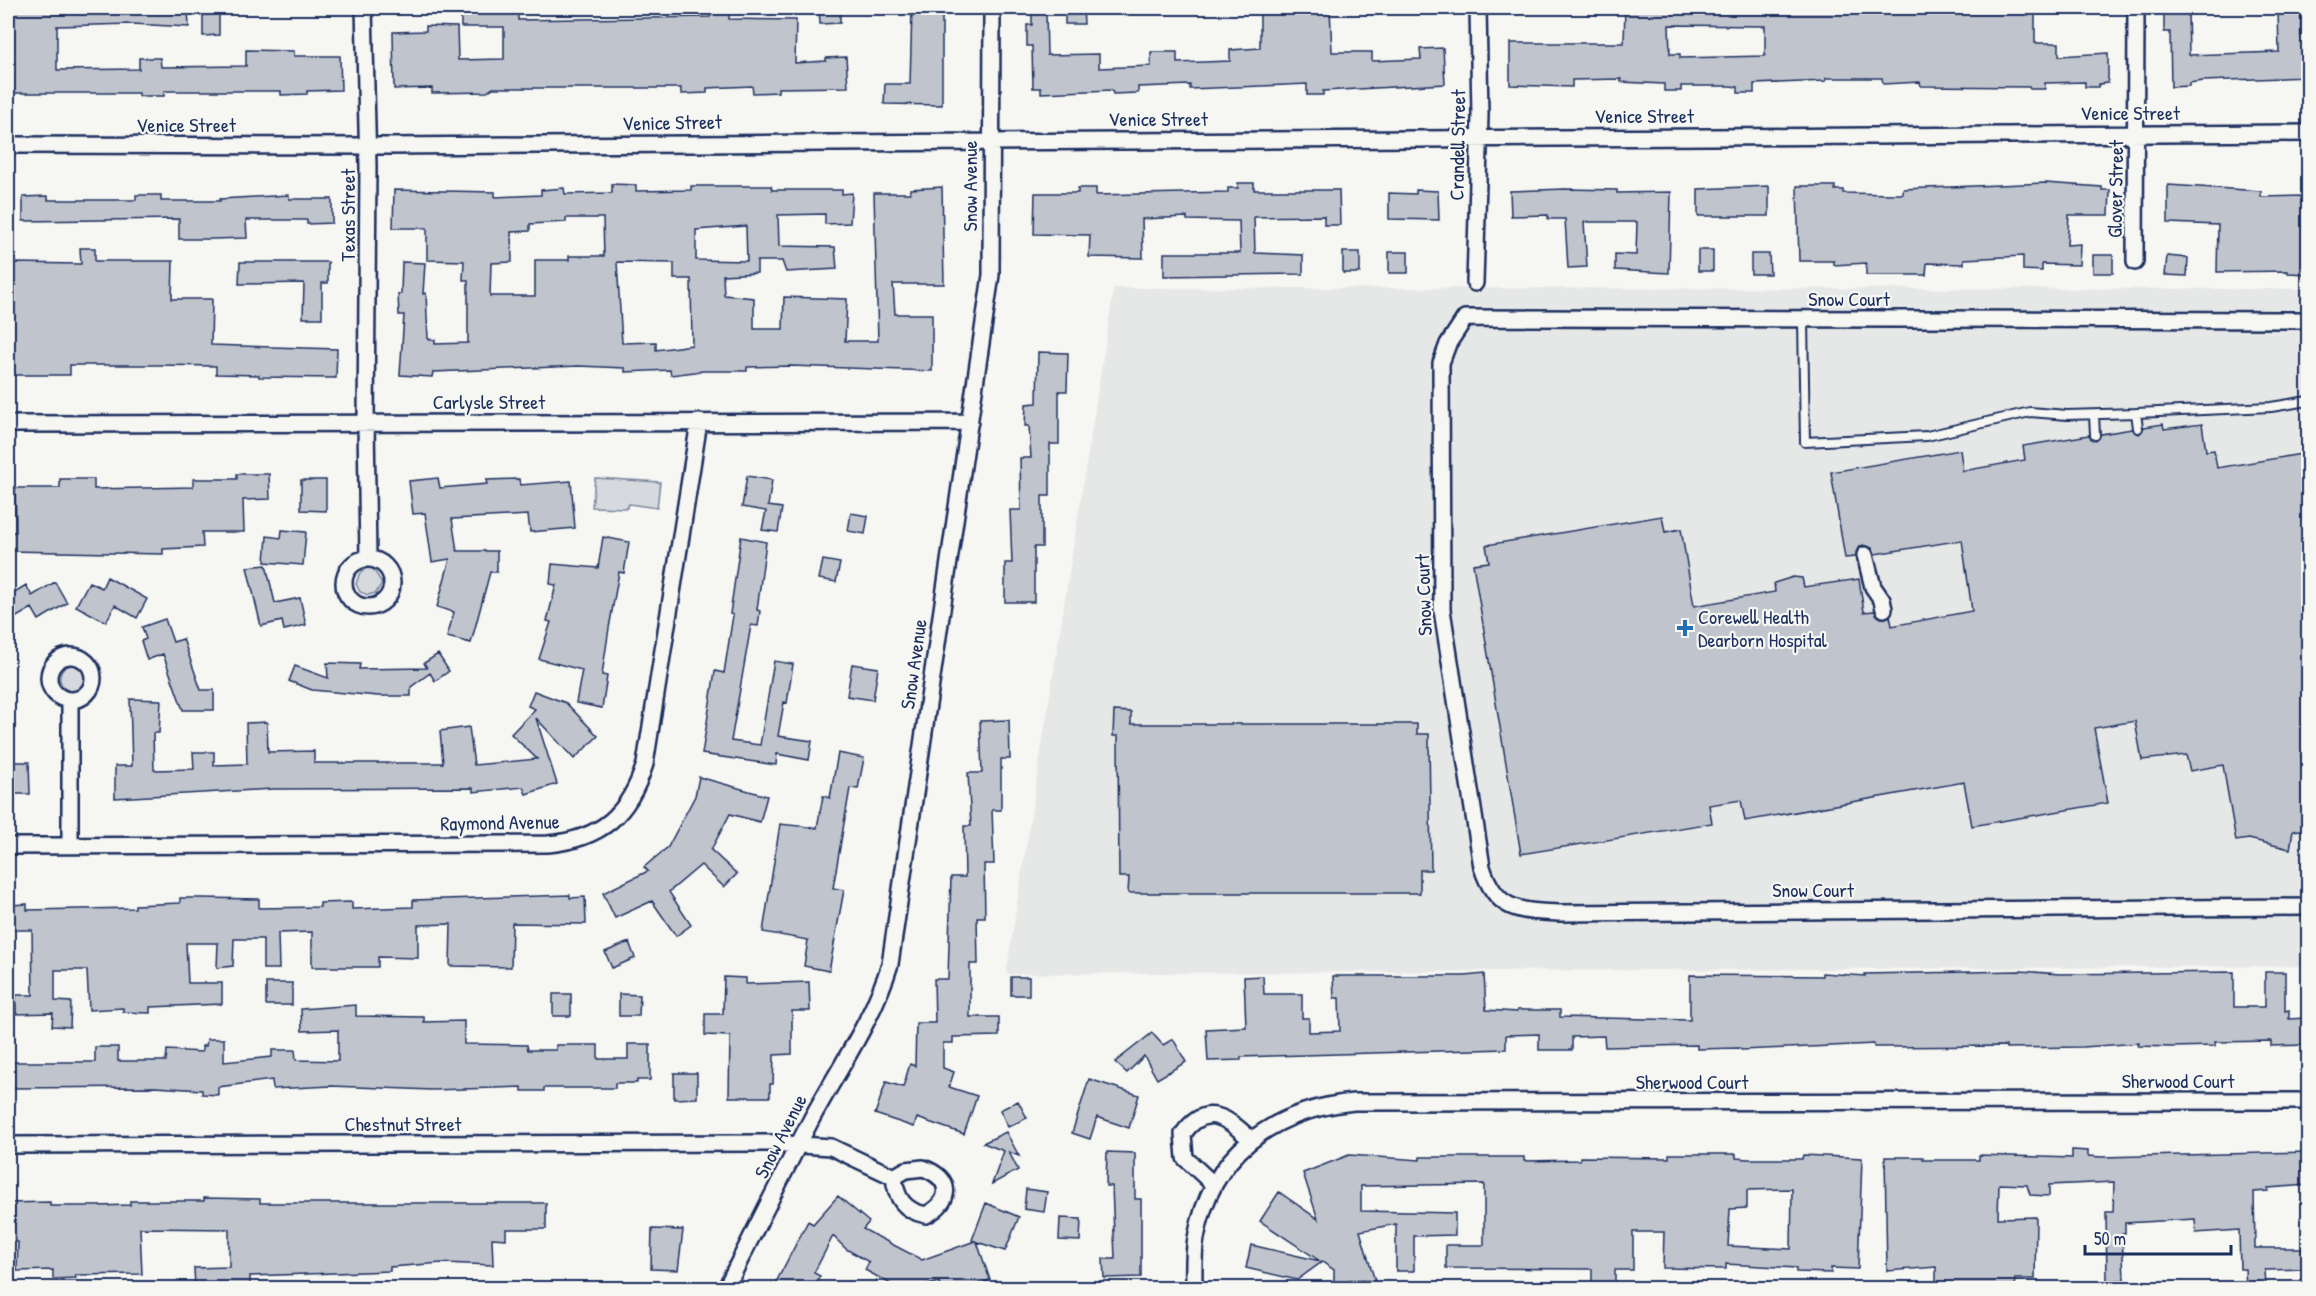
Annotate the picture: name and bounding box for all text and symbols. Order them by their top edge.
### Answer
street label: Crandell Street [1443,88,1471,201]
street label: Venice Street [2080,99,2181,126]
street label: Venice Street [1594,102,1695,129]
street label: Venice Street [1108,105,1209,132]
street label: Venice Street [622,108,723,136]
street label: Venice Street [136,111,237,138]
street label: Glover Street [2101,139,2129,238]
street label: Snow Avenue [956,141,983,231]
street label: Texas Street [334,167,361,261]
street label: Snow Court [1808,285,1891,312]
street label: Carlysle Street [433,388,546,415]
street label: Snow Court [1408,553,1438,636]
place label: Corewell Health Dearborn Hospital [1698,603,1828,653]
street label: Snow Avenue [893,617,933,711]
marker: Corewell Health Dearborn Hospital [1676,619,1694,637]
street label: Raymond Avenue [440,807,560,837]
street label: Snow Court [1772,876,1855,903]
street label: Sherwood Court [2122,1067,2235,1094]
street label: Sherwood Court [1636,1068,1749,1095]
street label: Snow Avenue [747,1089,813,1183]
street label: Chestnut Street [345,1110,463,1137]
scale bar [2085,1218,2230,1256]
text: 50 m [2094,1226,2126,1251]

